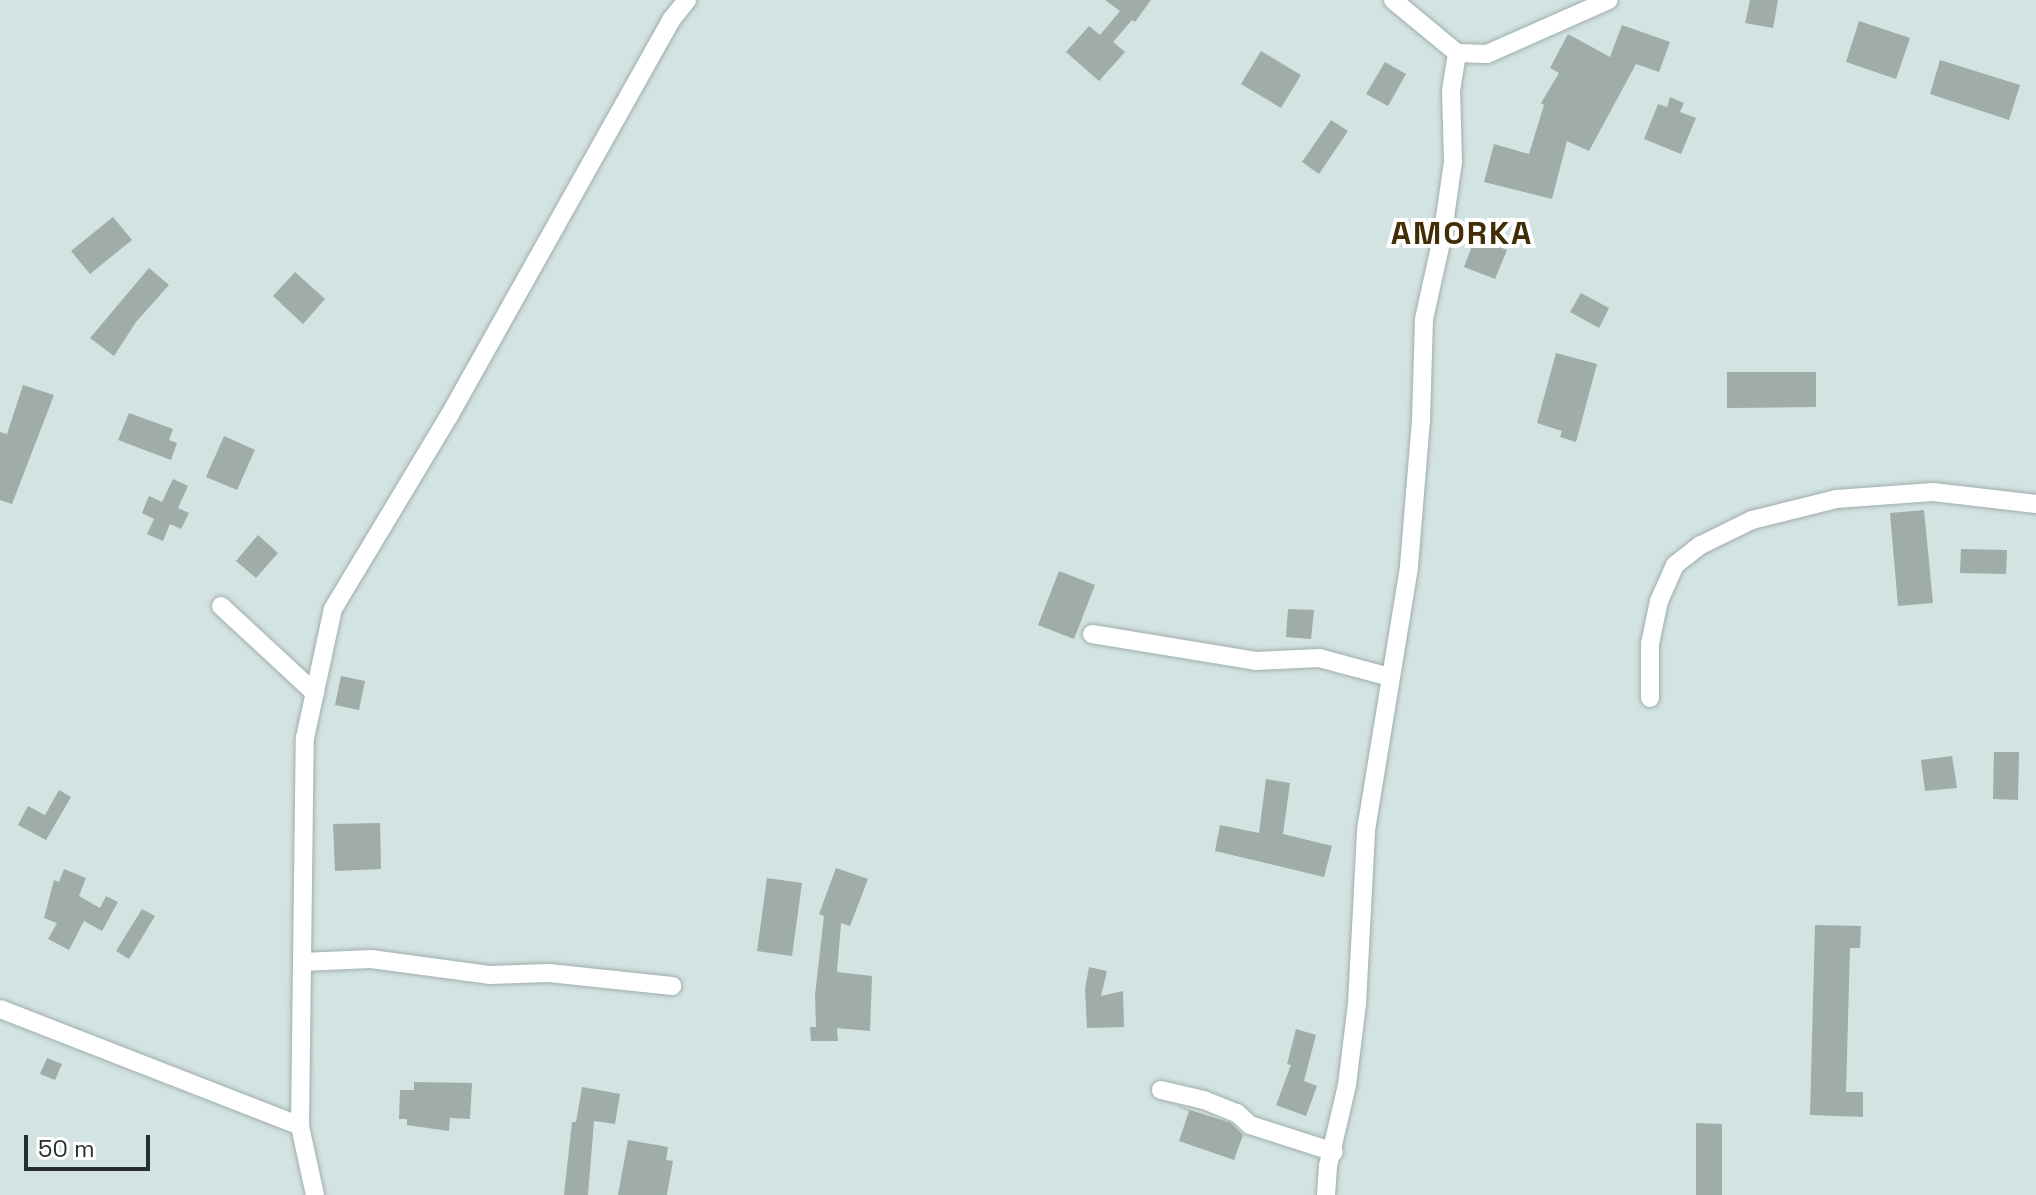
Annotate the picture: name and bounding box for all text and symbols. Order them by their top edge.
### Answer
district label: AMORKA [1391,214,1533,252]
scale bar [28,1119,154,1169]
text: 50 m [38,1133,95,1164]

